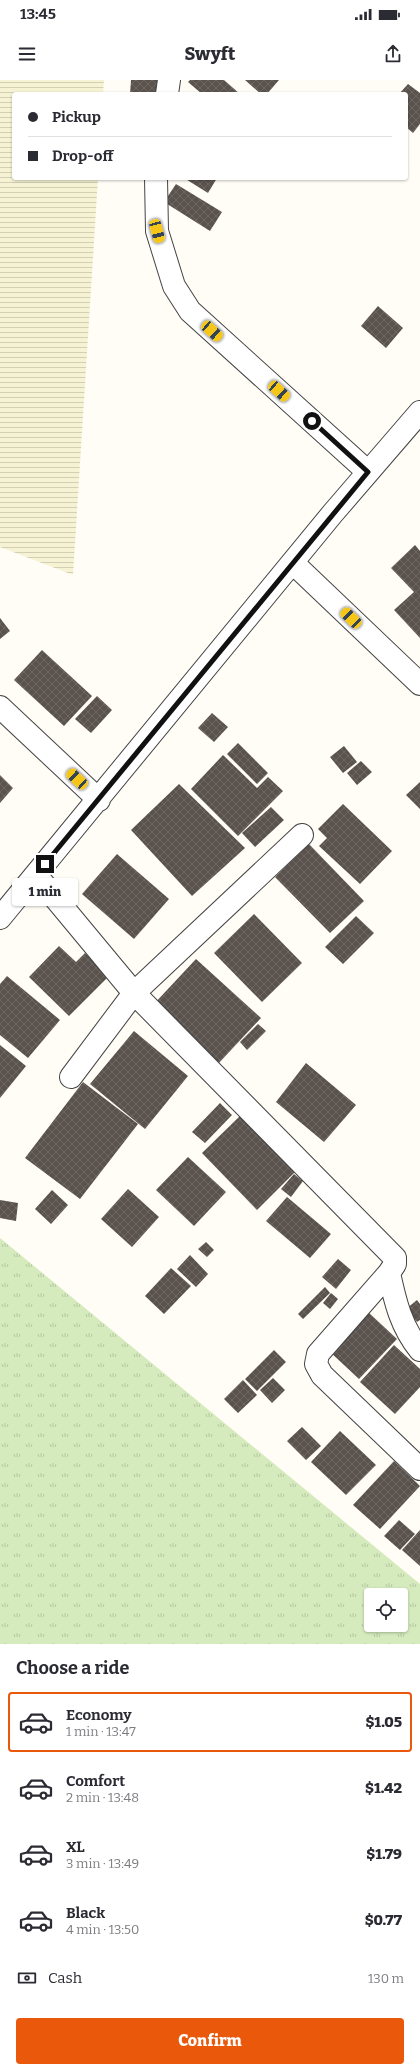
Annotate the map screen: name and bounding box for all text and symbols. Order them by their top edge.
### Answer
text: 13:45 [20,5,56,23]
icon: menu [16,43,38,65]
text: Swyft [185,43,235,65]
icon: share [382,43,404,65]
text: Pickup [52,108,101,126]
text: Drop-off [52,147,113,165]
car [148,218,166,244]
car [199,319,225,343]
car [266,379,292,403]
route start [303,412,321,430]
car [338,605,364,631]
car [64,766,90,792]
route end [36,855,54,873]
callout: 1 min [12,878,78,906]
text: 1 min [28,884,62,899]
map controls [364,1588,408,1632]
button: locate [364,1588,408,1632]
text: Choose a ride [16,1657,129,1679]
icon: car [18,1704,54,1740]
text: Economy [66,1706,132,1724]
text: $1.05 [365,1713,402,1731]
text: 1 min · 13:47 [66,1724,136,1739]
icon: car [18,1770,54,1806]
text: Comfort [66,1772,125,1790]
text: $1.42 [365,1779,402,1797]
text: 2 min · 13:48 [66,1790,139,1805]
icon: car [18,1836,54,1872]
text: XL [66,1838,85,1856]
text: $1.79 [366,1845,402,1863]
text: 3 min · 13:49 [66,1856,139,1871]
icon: car [18,1902,54,1938]
text: Black [66,1904,105,1922]
text: $0.77 [365,1911,402,1929]
text: 4 min · 13:50 [66,1922,139,1937]
icon: cash [16,1967,38,1989]
text: Cash [48,1969,82,1987]
text: 130 m [368,1971,404,1986]
button: Confirm [16,2018,404,2064]

